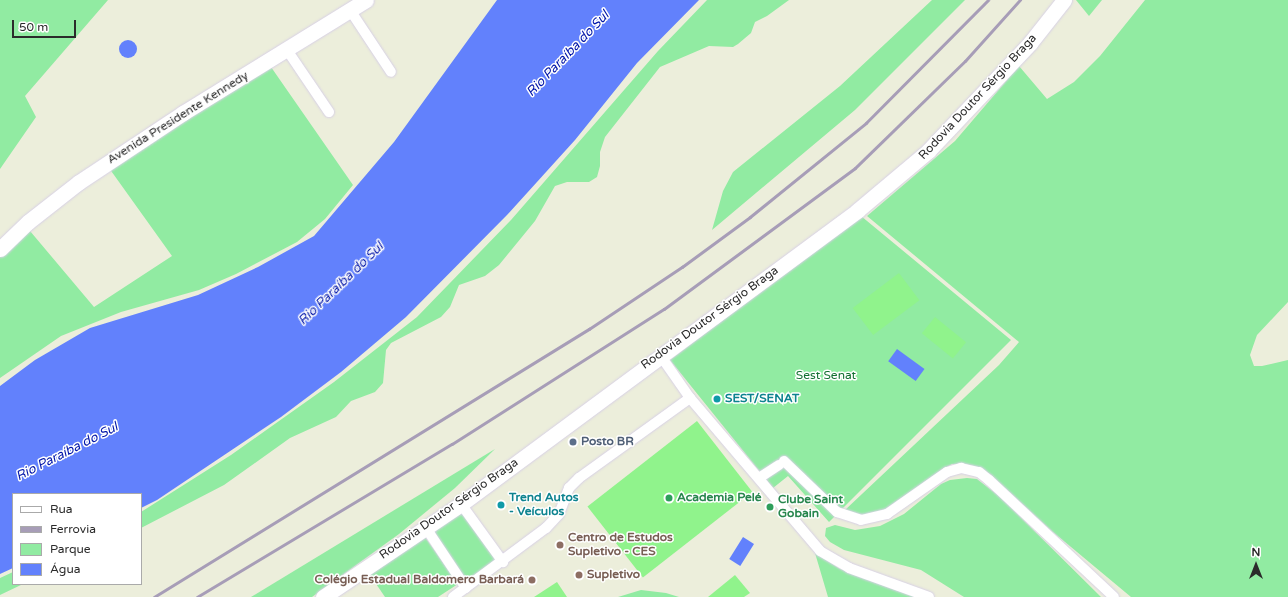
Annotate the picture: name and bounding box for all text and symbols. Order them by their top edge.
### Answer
water label: Rio Paraíba do Sul [523,8,613,100]
scale bar [14,12,78,38]
text: 50 m [19,20,48,34]
street label: Rodovia Doutor Sérgio Braga [916,31,1040,163]
street label: Avenida Presidente Kennedy [105,69,251,167]
water label: Rio Paraíba do Sul [295,239,387,329]
street label: Rodovia Doutor Sérgio Braga [639,263,781,373]
park label: Sest Senat [796,369,856,383]
place label: SEST/SENAT [725,392,799,406]
marker: SEST/SENAT [712,394,722,404]
water label: Rio Paraíba do Sul [13,420,121,484]
place label: Posto BR [581,435,634,449]
marker: Posto BR [568,437,578,447]
street label: Rodovia Doutor Sérgio Braga [377,455,521,563]
place label: Trend Autos - Veículos [509,491,578,519]
place label: Academia Pelé [677,491,762,505]
legend [12,493,142,585]
marker: Academia Pelé [664,493,674,503]
place label: Clube Saint Gobain [778,493,843,521]
marker: Trend Autos - Veículos [496,500,506,510]
text: Rua [50,502,73,516]
marker: Clube Saint Gobain [765,502,775,512]
text: Ferrovia [50,522,96,536]
place label: Centro de Estudos Supletivo - CES [568,531,673,559]
marker: Centro de Estudos Supletivo - CES [555,540,565,550]
text: Parque [50,542,91,556]
north arrow [1236,545,1276,585]
text: N [1252,546,1260,559]
text: Água [50,562,80,576]
place label: Supletivo [587,568,640,582]
marker: Supletivo [574,570,584,580]
place label: Colégio Estadual Baldomero Barbará [315,573,524,587]
marker: Colégio Estadual Baldomero Barbará [527,575,537,585]

